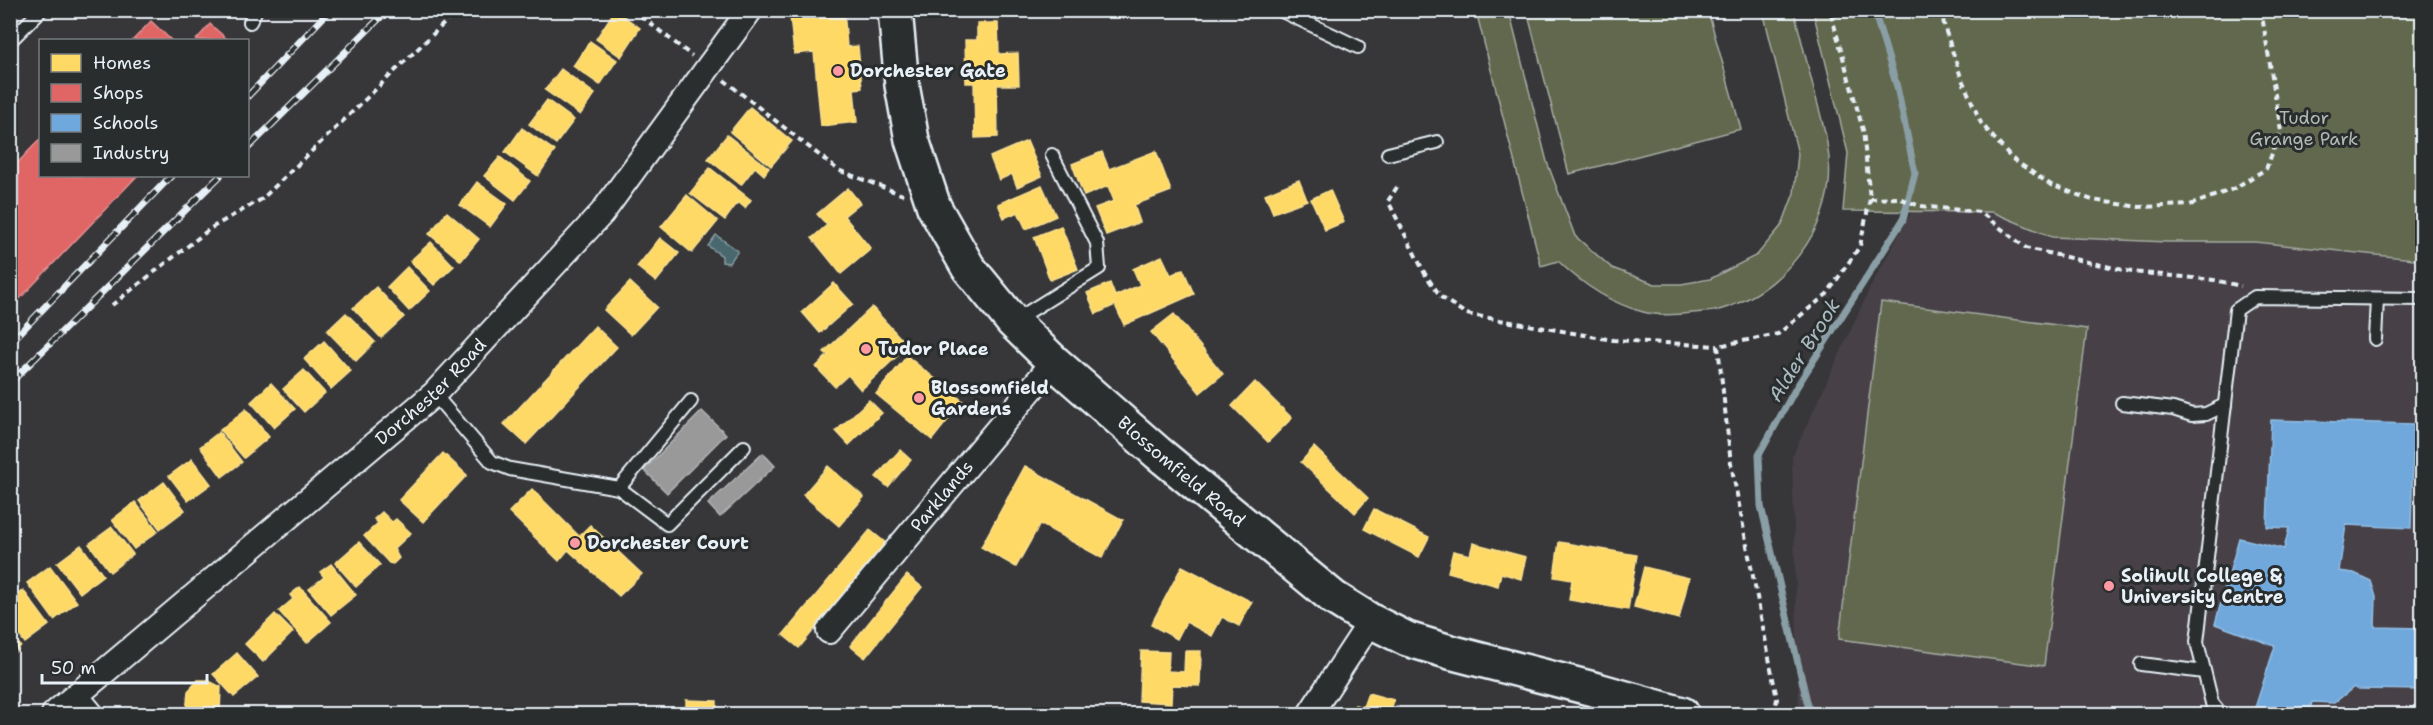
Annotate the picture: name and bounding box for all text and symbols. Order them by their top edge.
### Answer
legend [39,39,249,177]
text: Homes [93,51,151,75]
place label: Dorchester Gate [850,59,1006,83]
marker: Dorchester Gate [831,64,845,78]
text: Shops [93,81,144,105]
park label: Tudor Grange Park [2250,106,2358,151]
text: Schools [93,111,159,135]
text: Industry [93,141,169,165]
water label: Alder Brook [1762,293,1846,407]
street label: Dorchester Road [370,333,492,450]
place label: Tudor Place [878,337,989,361]
marker: Tudor Place [859,342,873,356]
place label: Blossomfield Gardens [931,376,1049,421]
marker: Blossomfield Gardens [912,391,926,405]
street label: Blossomfield Road [1112,411,1250,532]
street label: Parklands [905,455,979,537]
place label: Dorchester Court [587,531,749,555]
marker: Dorchester Court [568,536,582,550]
place label: Solihull College & University Centre [2121,564,2284,609]
marker: Solihull College & University Centre [2102,579,2116,593]
scale bar [42,647,207,685]
text: 50 m [51,656,96,680]

